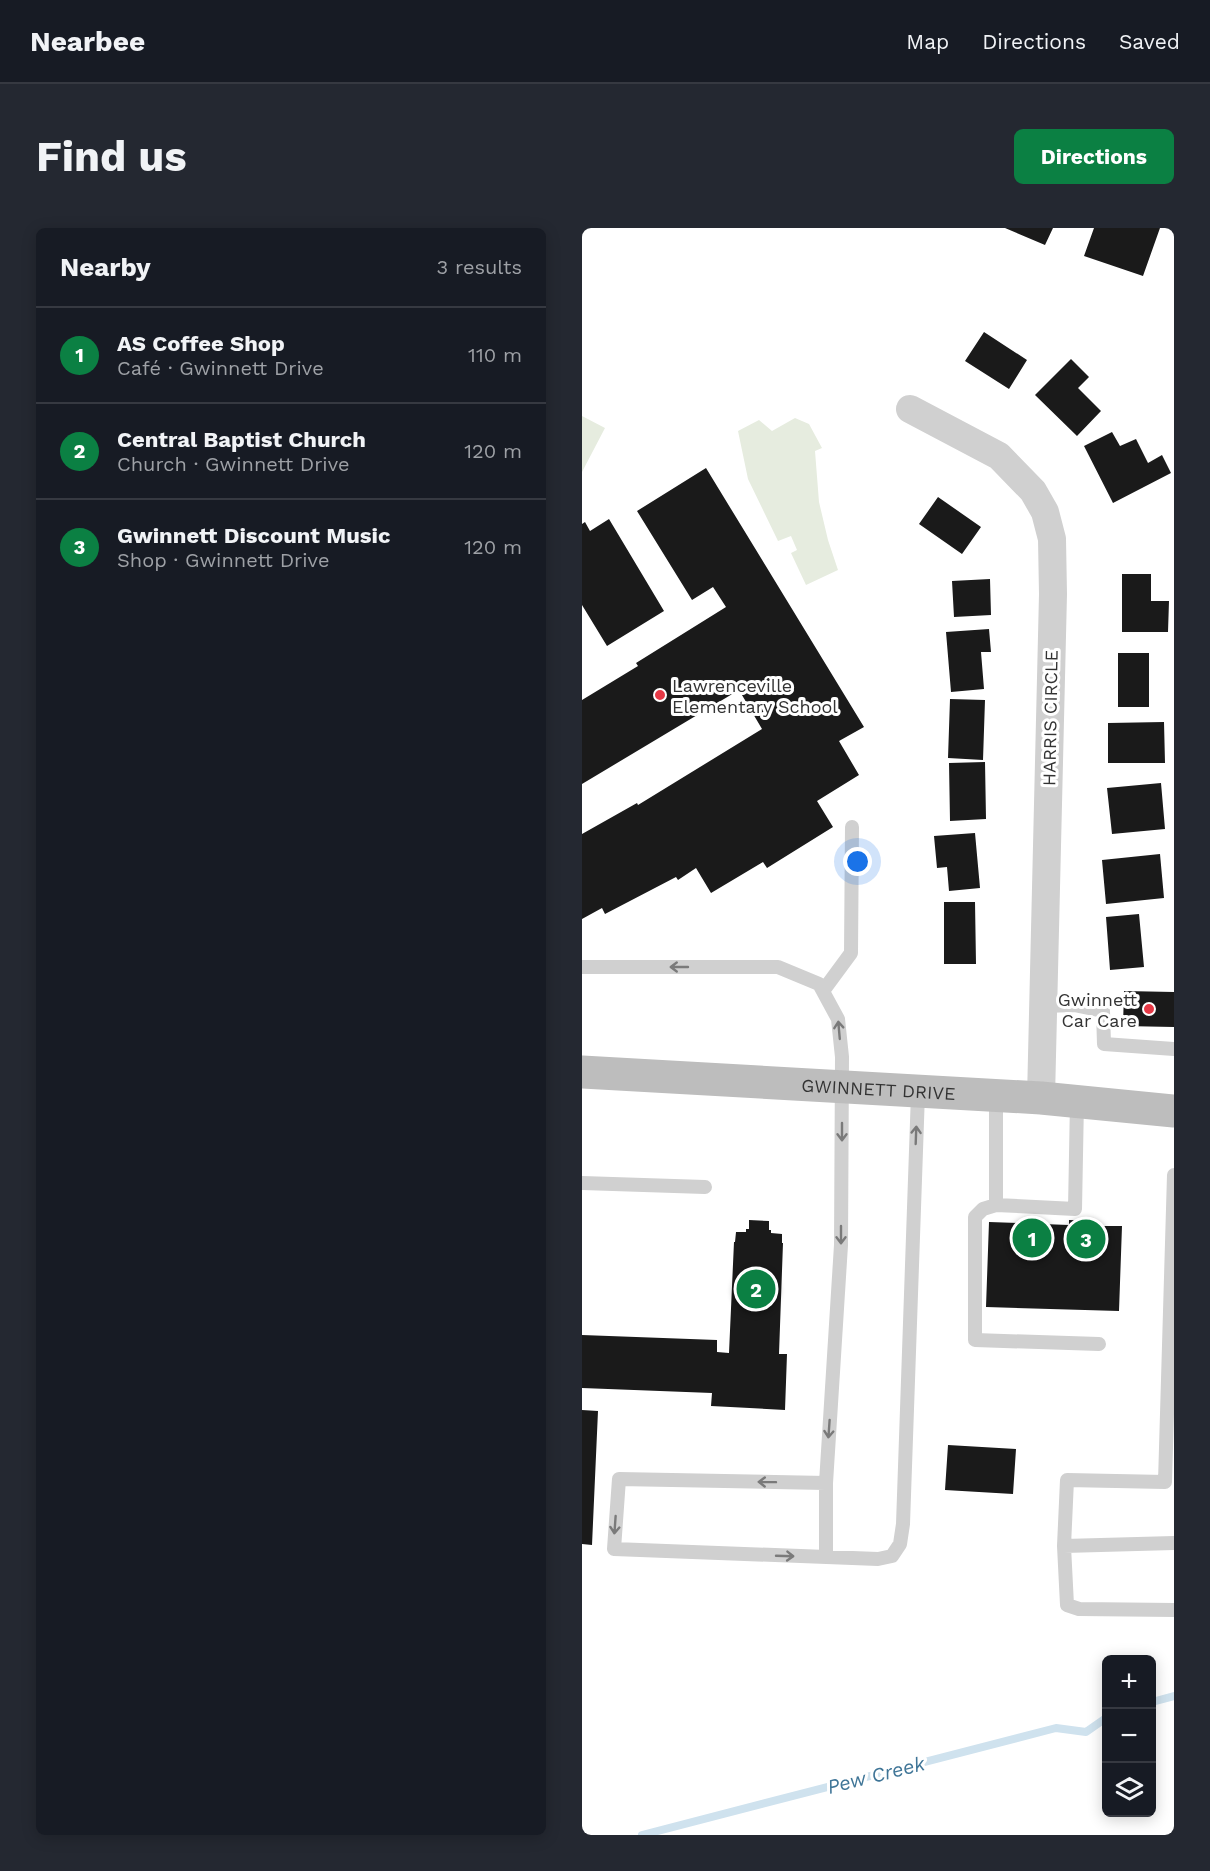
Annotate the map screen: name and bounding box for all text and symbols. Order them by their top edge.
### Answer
text: Nearbee [30,25,145,58]
text: Map [906,29,949,54]
text: Directions [982,29,1086,54]
text: Saved [1119,29,1180,54]
button: Directions [1014,129,1174,184]
text: Find us [36,132,187,181]
text: Nearby [60,252,151,282]
text: 3 results [437,255,522,279]
text: AS Coffee Shop [117,331,285,356]
text: 1 [75,343,84,367]
text: 110 m [468,343,522,367]
text: Café · Gwinnett Drive [117,356,324,380]
text: Central Baptist Church [117,427,366,452]
text: 2 [74,439,85,463]
text: 120 m [464,439,522,463]
text: Church · Gwinnett Drive [117,452,350,476]
text: Gwinnett Discount Music [117,523,390,548]
text: 3 [74,535,85,559]
text: 120 m [464,535,522,559]
text: Shop · Gwinnett Drive [117,548,329,572]
street label: HARRIS CIRCLE [1038,650,1062,786]
place label: Lawrenceville Elementary School [672,675,838,717]
marker: Lawrenceville Elementary School [653,688,667,702]
your location [843,847,872,876]
one-way arrow [669,961,689,973]
place label: Gwinnett Car Care [1058,989,1137,1031]
marker: Gwinnett Car Care [1142,1002,1156,1016]
one-way arrow [833,1021,844,1041]
street label: GWINNETT DRIVE [801,1074,956,1104]
one-way arrow [836,1122,848,1142]
one-way arrow [911,1125,922,1145]
pin: 1 [1012,1216,1052,1260]
pin: 3 [1066,1216,1106,1262]
one-way arrow [835,1224,847,1244]
pin: 2 [736,1266,776,1312]
one-way arrow [824,1419,835,1439]
one-way arrow [758,1476,778,1488]
one-way arrow [610,1515,621,1535]
one-way arrow [775,1550,795,1561]
map controls [1102,1655,1156,1817]
button: + [1102,1655,1156,1709]
button: − [1102,1709,1156,1763]
water label: Pew Creek [825,1751,928,1799]
button: layers [1102,1763,1156,1817]

